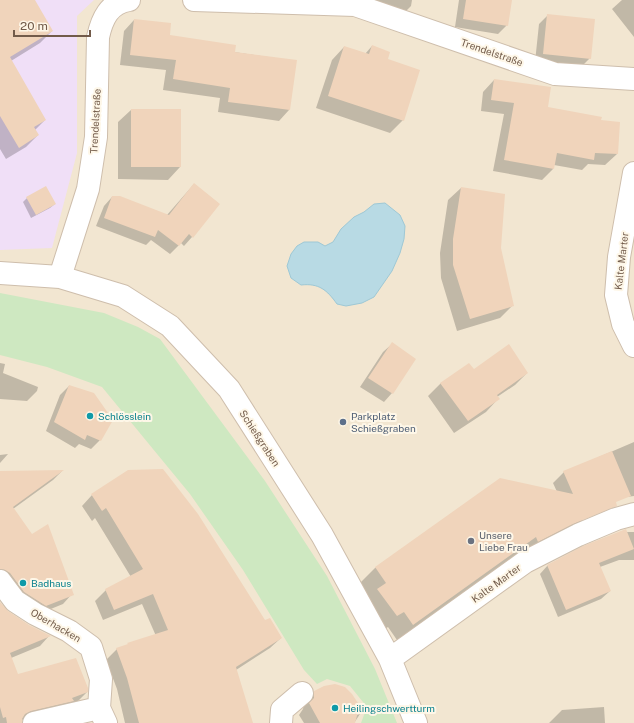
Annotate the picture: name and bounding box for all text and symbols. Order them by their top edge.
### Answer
scale bar [14,12,90,38]
text: 20 m [20,19,48,33]
street label: Trendelstraße [459,36,525,68]
street label: Trendelstraße [87,88,103,154]
street label: Kalte Marter [612,231,631,291]
street label: Schießgraben [237,408,283,469]
place label: Schlösslein [98,410,151,422]
place label: Parkplatz Schießgraben [351,410,416,434]
marker: Schlösslein [85,411,95,421]
marker: Parkplatz Schießgraben [338,417,348,427]
place label: Unsere Liebe Frau [479,529,528,553]
marker: Unsere Liebe Frau [466,536,476,546]
street label: Kalte Marter [469,561,523,605]
place label: Badhaus [31,577,71,589]
marker: Badhaus [18,578,28,588]
street label: Oberhacken [29,606,84,644]
place label: Heilingschwertturm [343,702,435,714]
marker: Heilingschwertturm [330,703,340,713]

